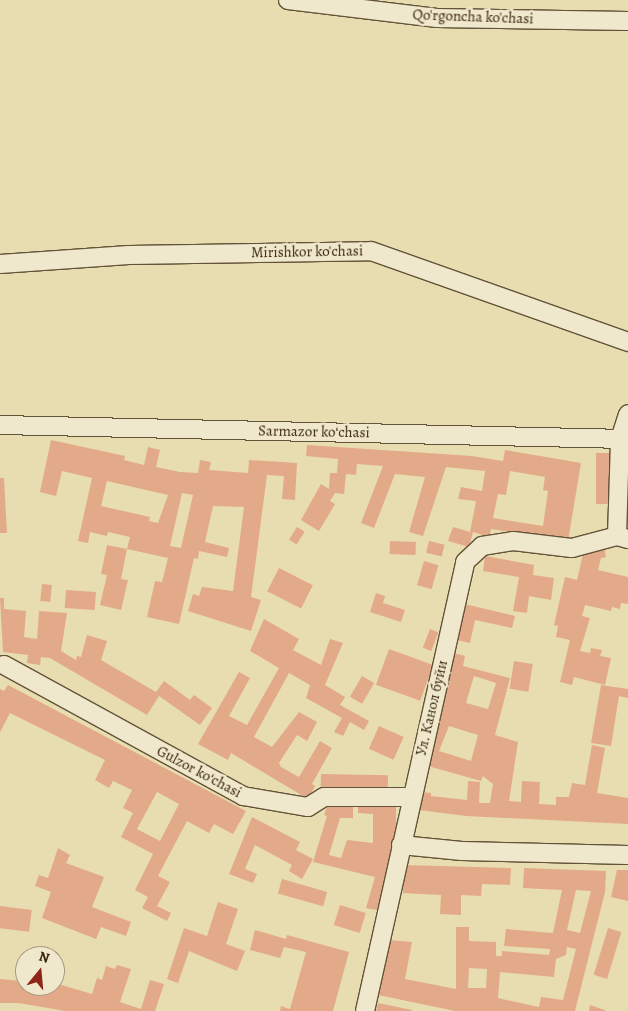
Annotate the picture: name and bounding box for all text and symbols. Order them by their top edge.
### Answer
street label: Qo'rgoncha ko'chasi [412,6,534,28]
street label: Mirishkor ko'chasi [251,242,363,262]
street label: Sarmazor koʻchasi [258,422,370,442]
street label: Ул. Канол буйи [412,658,452,758]
street label: Gulzor koʻchasi [154,742,244,802]
north arrow [15,946,65,996]
text: N [37,947,52,968]

